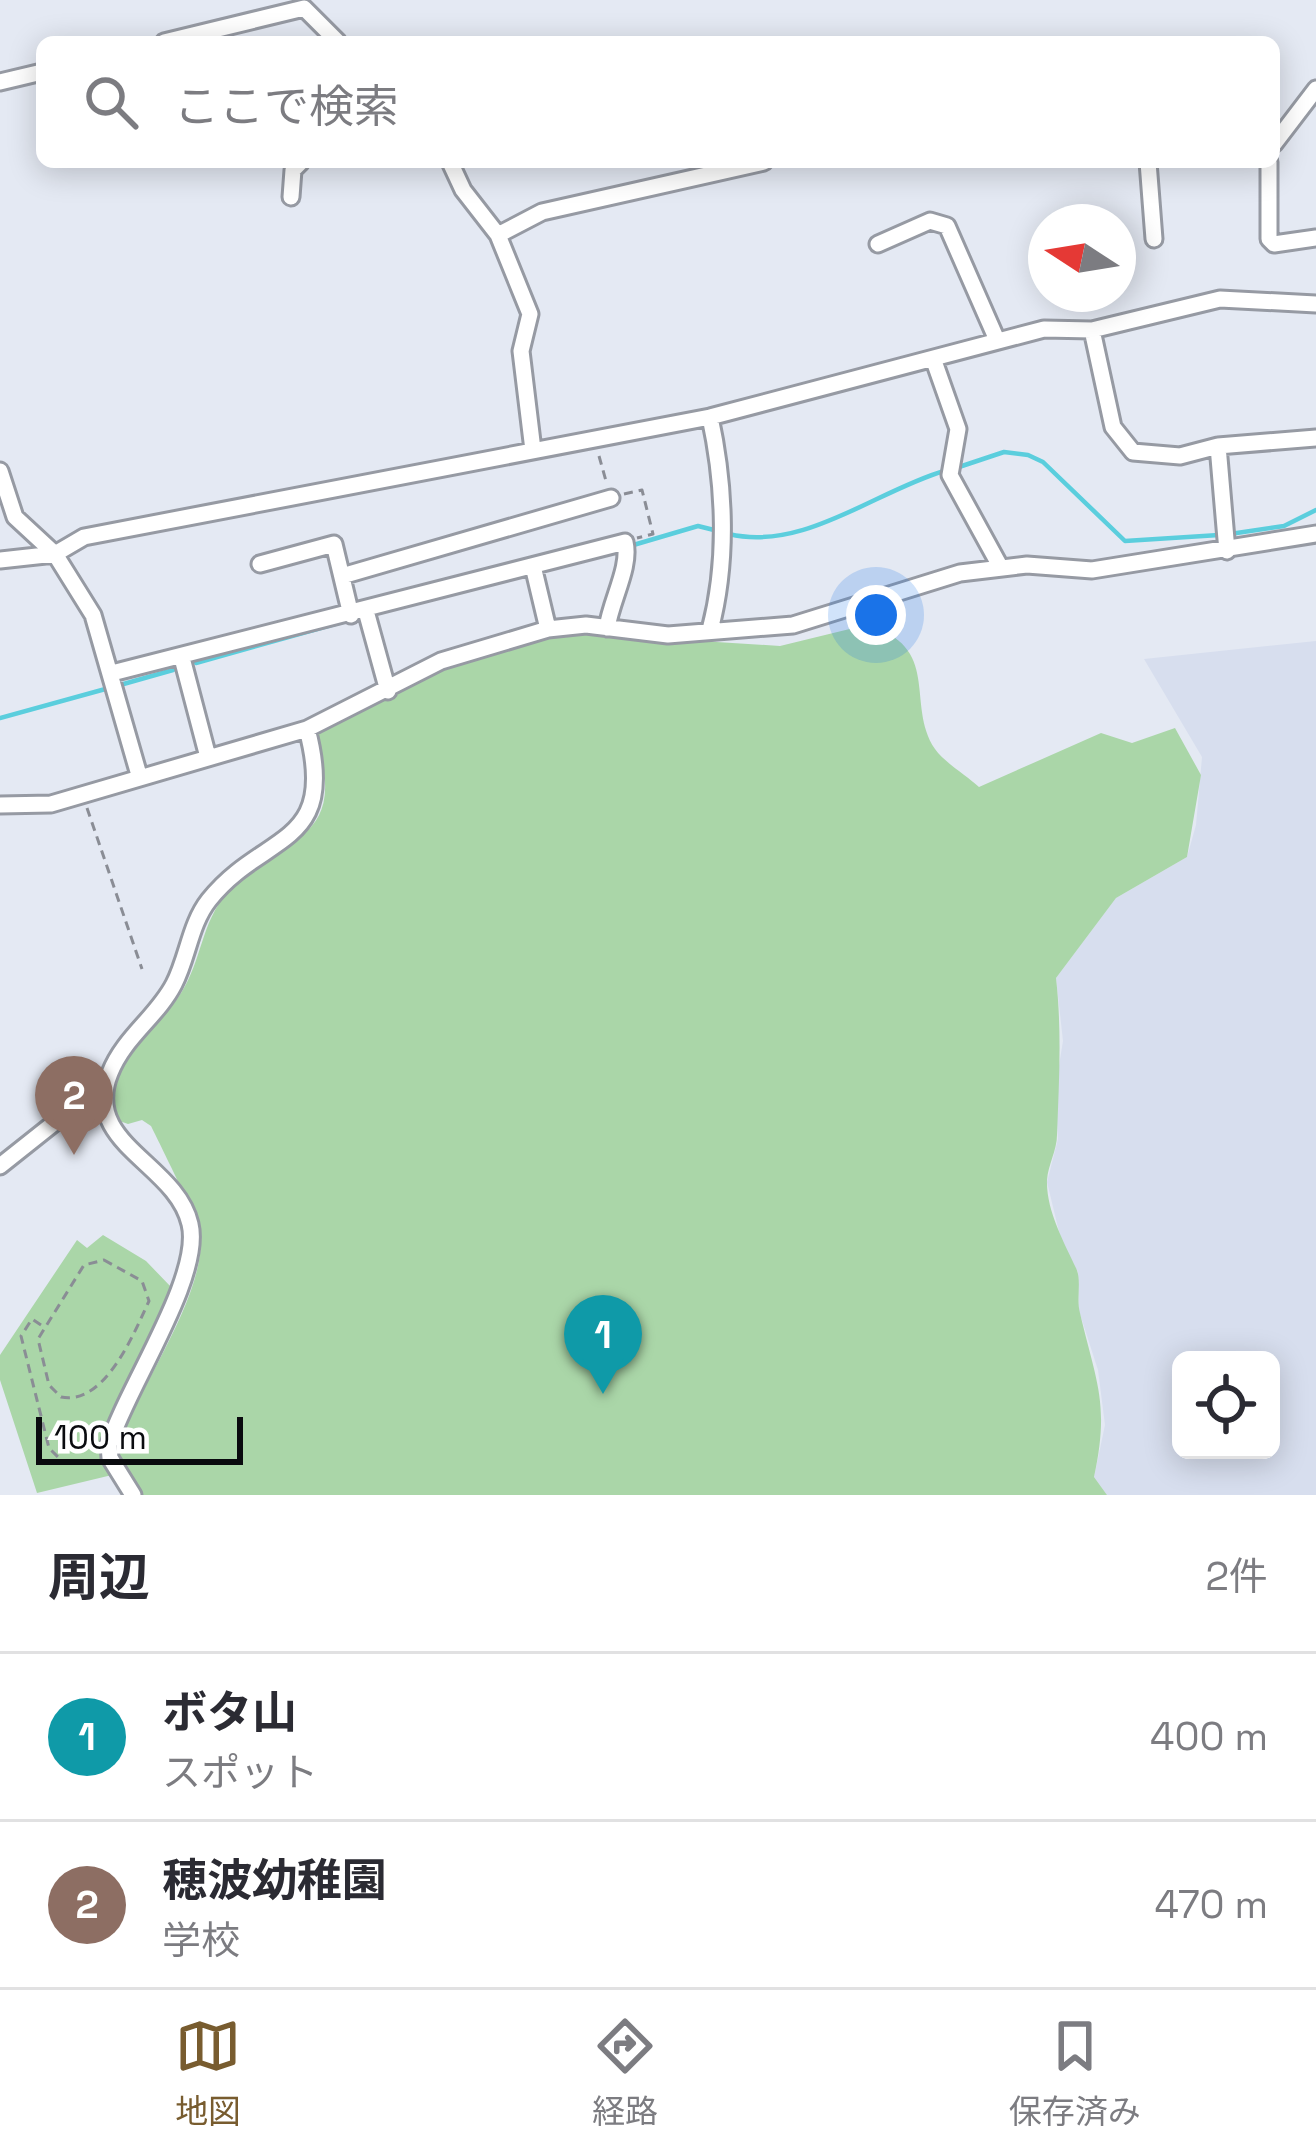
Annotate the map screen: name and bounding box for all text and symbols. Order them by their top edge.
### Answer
search box [36,36,1280,168]
icon: search [78,69,144,135]
text: ここで検索 [174,78,399,135]
north arrow [1028,204,1136,312]
your location [846,585,906,645]
pin: 2 [35,1056,113,1155]
pin: 1 [564,1295,642,1394]
map controls [1172,1351,1280,1459]
button: locate [1172,1351,1280,1459]
scale bar [36,1411,243,1464]
text: 100 m [54,1417,147,1459]
text: 周辺 [48,1545,150,1610]
text: 2件 [1205,1552,1268,1601]
text: ボタ山 [162,1684,297,1741]
text: 1 [78,1712,96,1761]
text: 400 m [1150,1712,1268,1761]
text: スポット [162,1748,318,1797]
text: 穂波幼稚園 [162,1852,387,1909]
text: 2 [75,1880,99,1929]
text: 470 m [1155,1880,1268,1929]
text: 学校 [162,1916,240,1965]
tab: 地図 [175,2013,241,2133]
tab: 経路 [592,2013,658,2133]
tab: 保存済み [1009,2013,1141,2133]

